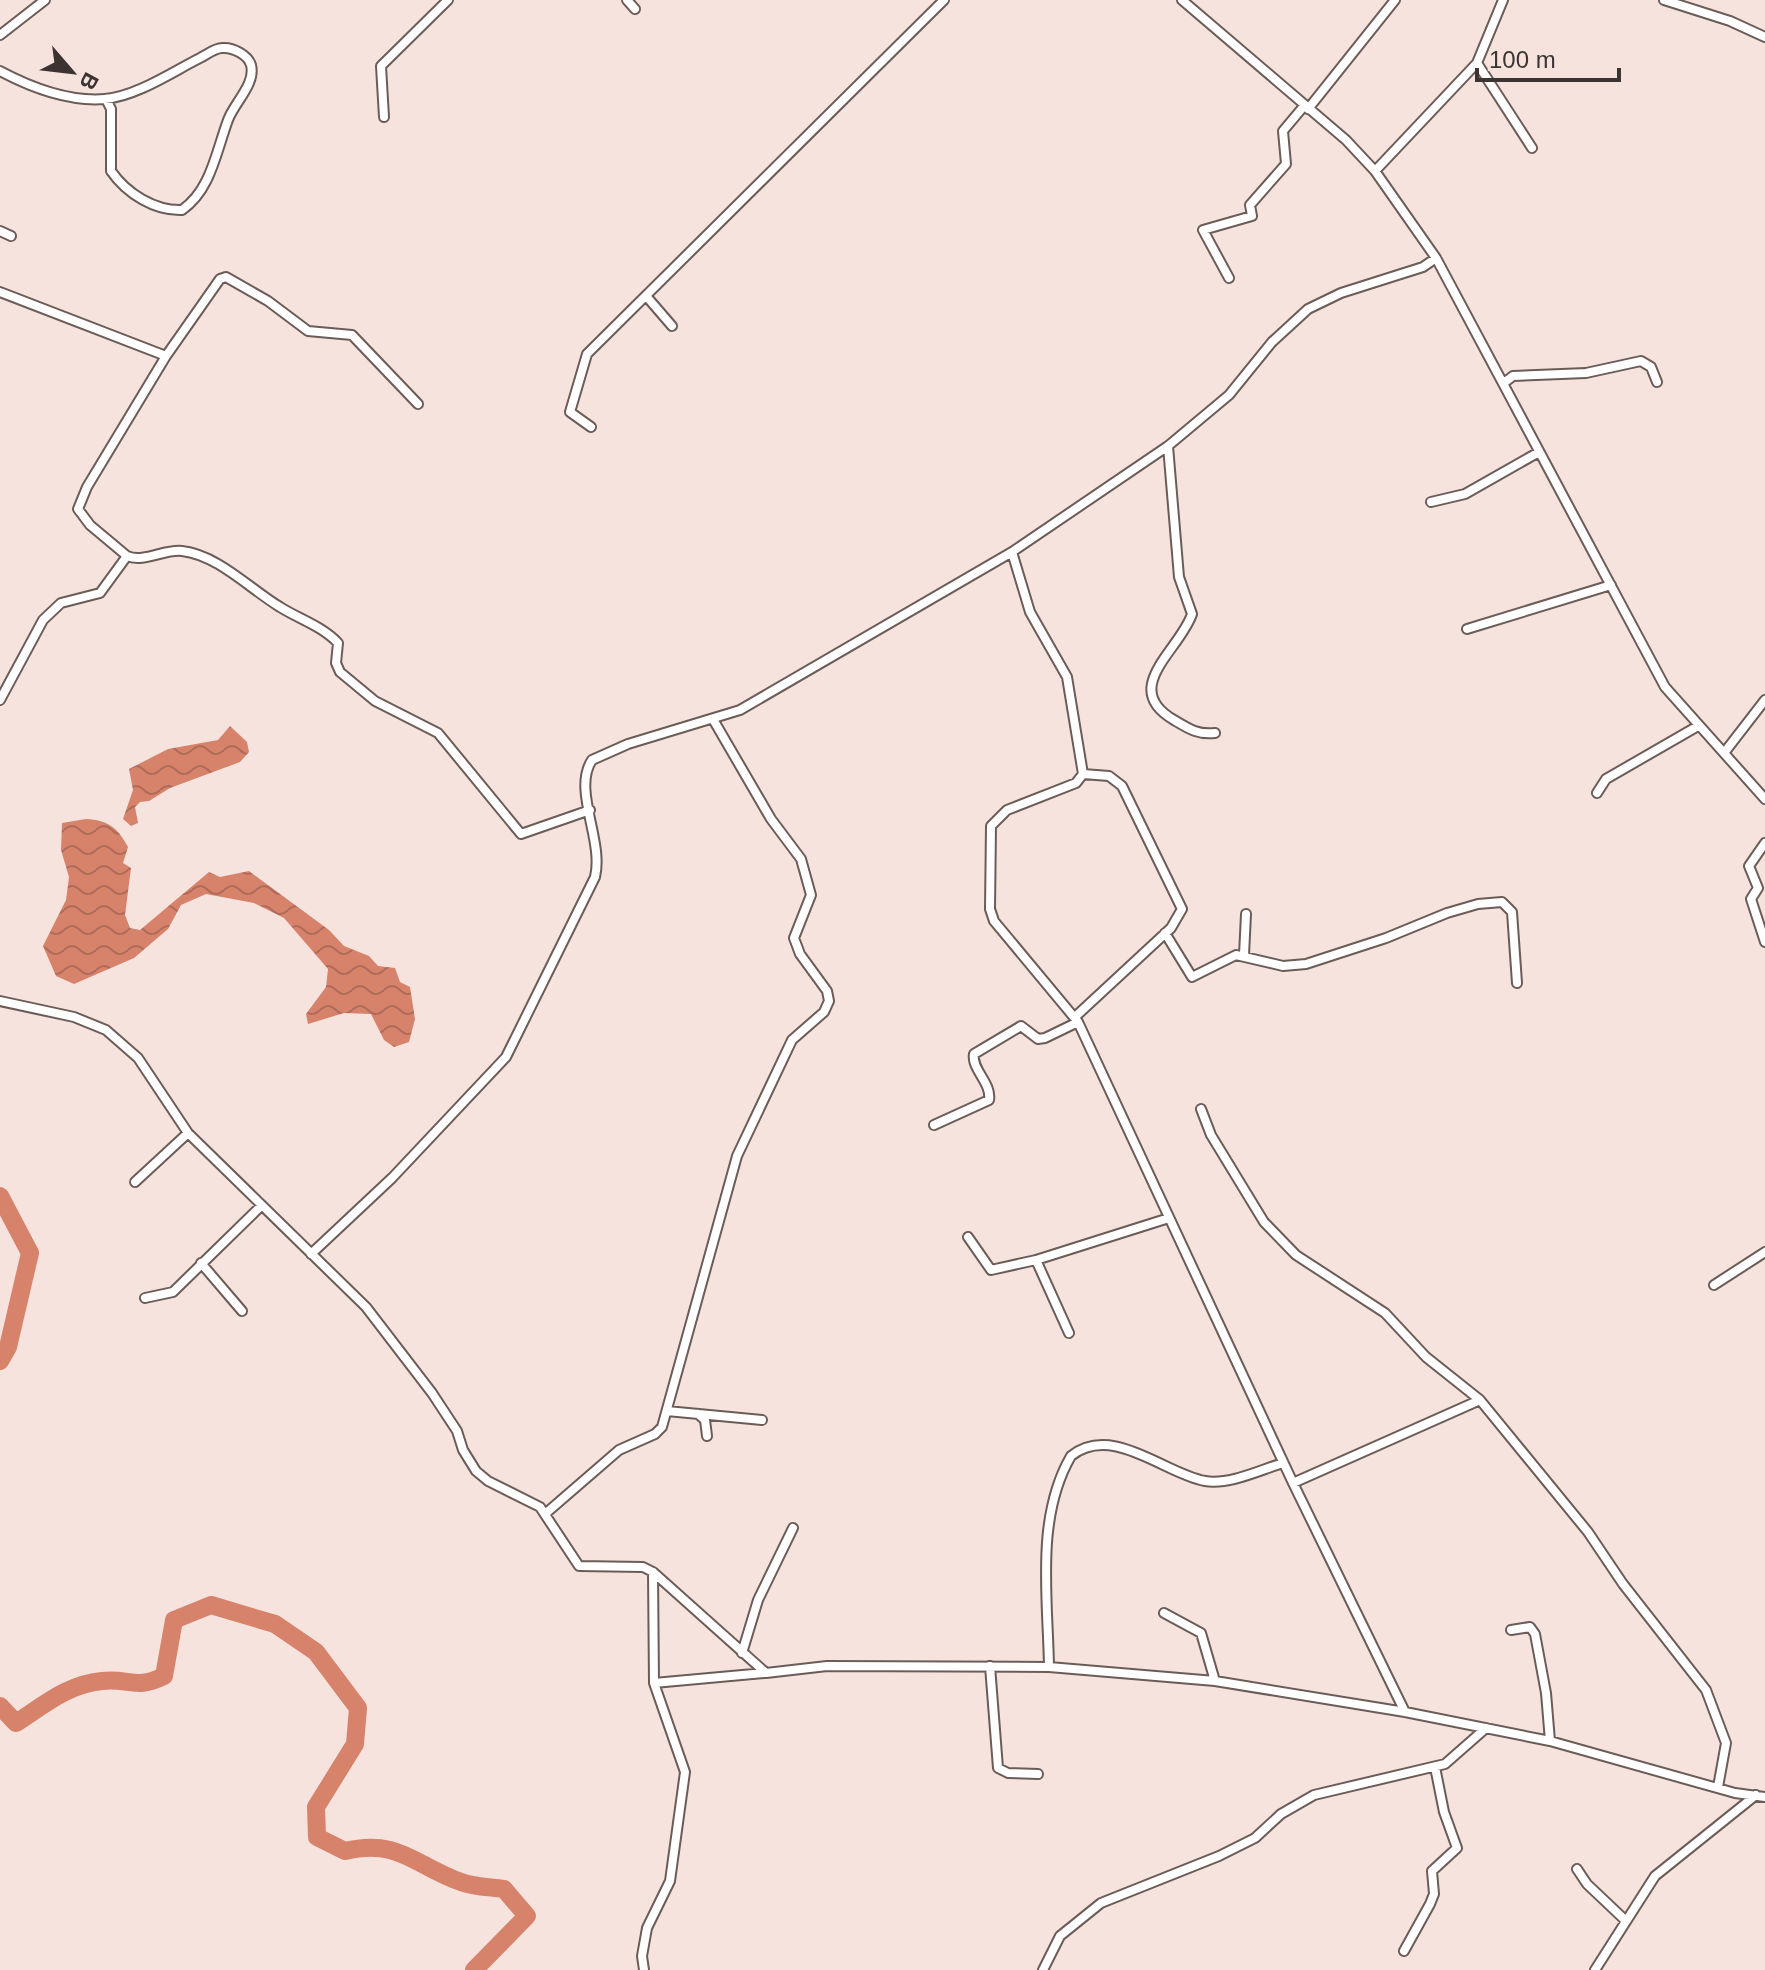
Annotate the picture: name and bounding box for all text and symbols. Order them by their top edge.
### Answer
north arrow [32,32,112,112]
scale bar [1477,32,1619,82]
text: 100 m [1489,46,1556,73]
text: B [74,68,104,94]

